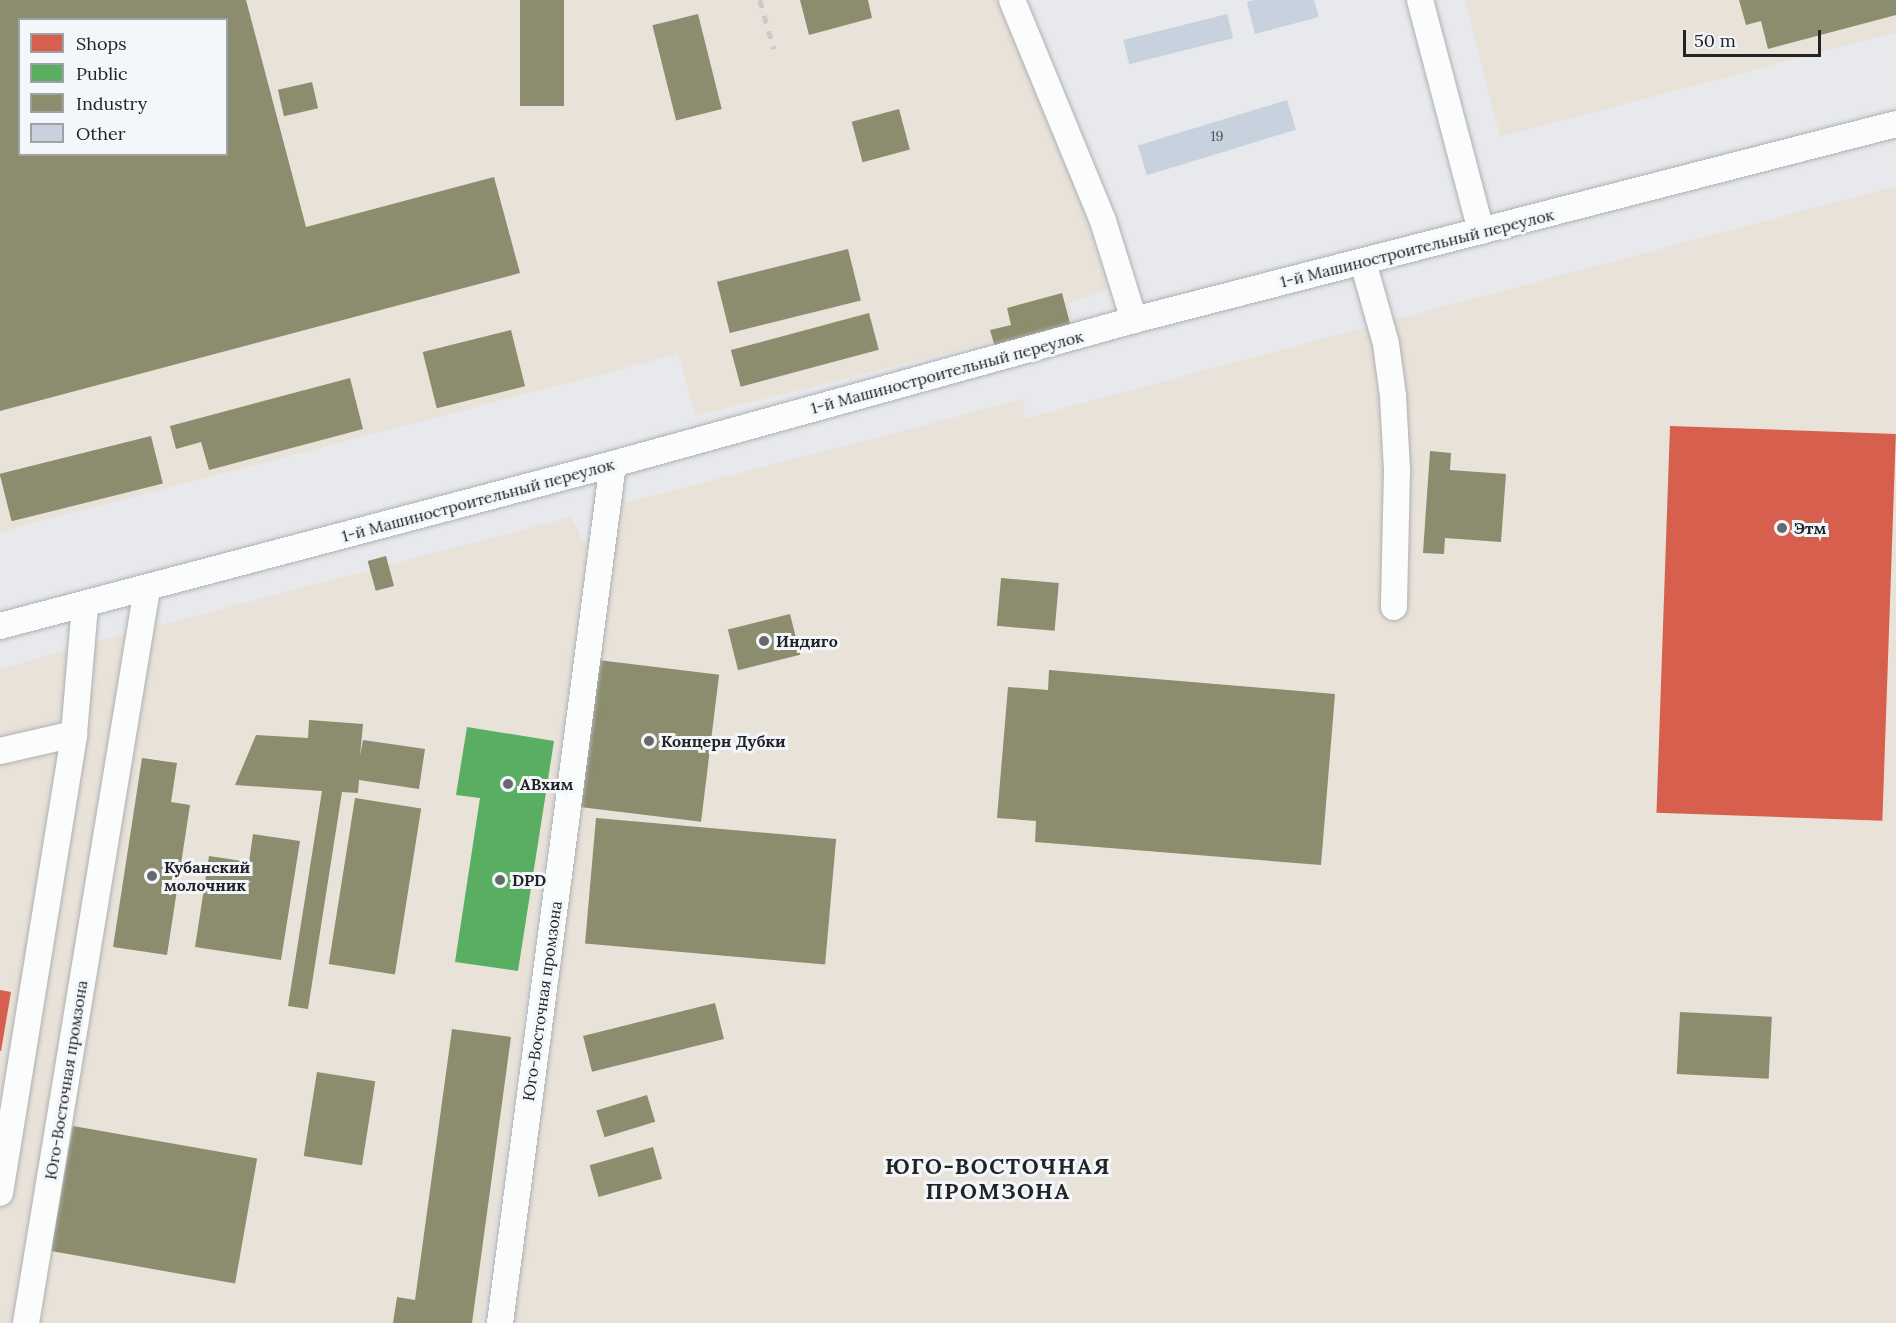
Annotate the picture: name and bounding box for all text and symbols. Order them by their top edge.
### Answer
legend [18,18,228,156]
scale bar [1686,18,1824,56]
text: 50 m [1694,29,1736,52]
text: Shops [76,32,127,55]
text: Public [76,62,128,85]
text: Industry [76,92,147,115]
text: Other [76,122,126,145]
house number: 19 [1210,128,1224,144]
street label: 1-й Машиностроительный переулок [1278,205,1556,291]
street label: 1-й Машиностроительный переулок [809,326,1085,418]
street label: 1-й Машиностроительный переулок [340,454,616,546]
place label: Этм [1794,518,1826,538]
marker: Этм [1775,521,1789,535]
place label: Индиго [776,631,838,651]
marker: Индиго [757,634,771,648]
place label: Концерн Дубки [661,731,786,751]
marker: Концерн Дубки [642,734,656,748]
place label: АВхим [520,774,573,794]
marker: АВхим [501,777,515,791]
place label: Кубанский молочник [164,857,250,895]
marker: Кубанский молочник [145,869,159,883]
place label: DPD [512,870,546,890]
marker: DPD [493,873,507,887]
street label: Юго-Восточная промзона [518,900,566,1102]
street label: Юго-Восточная промзона [41,979,91,1181]
district label: ЮГО-ВОСТОЧНАЯ ПРОМЗОНА [885,1153,1111,1204]

